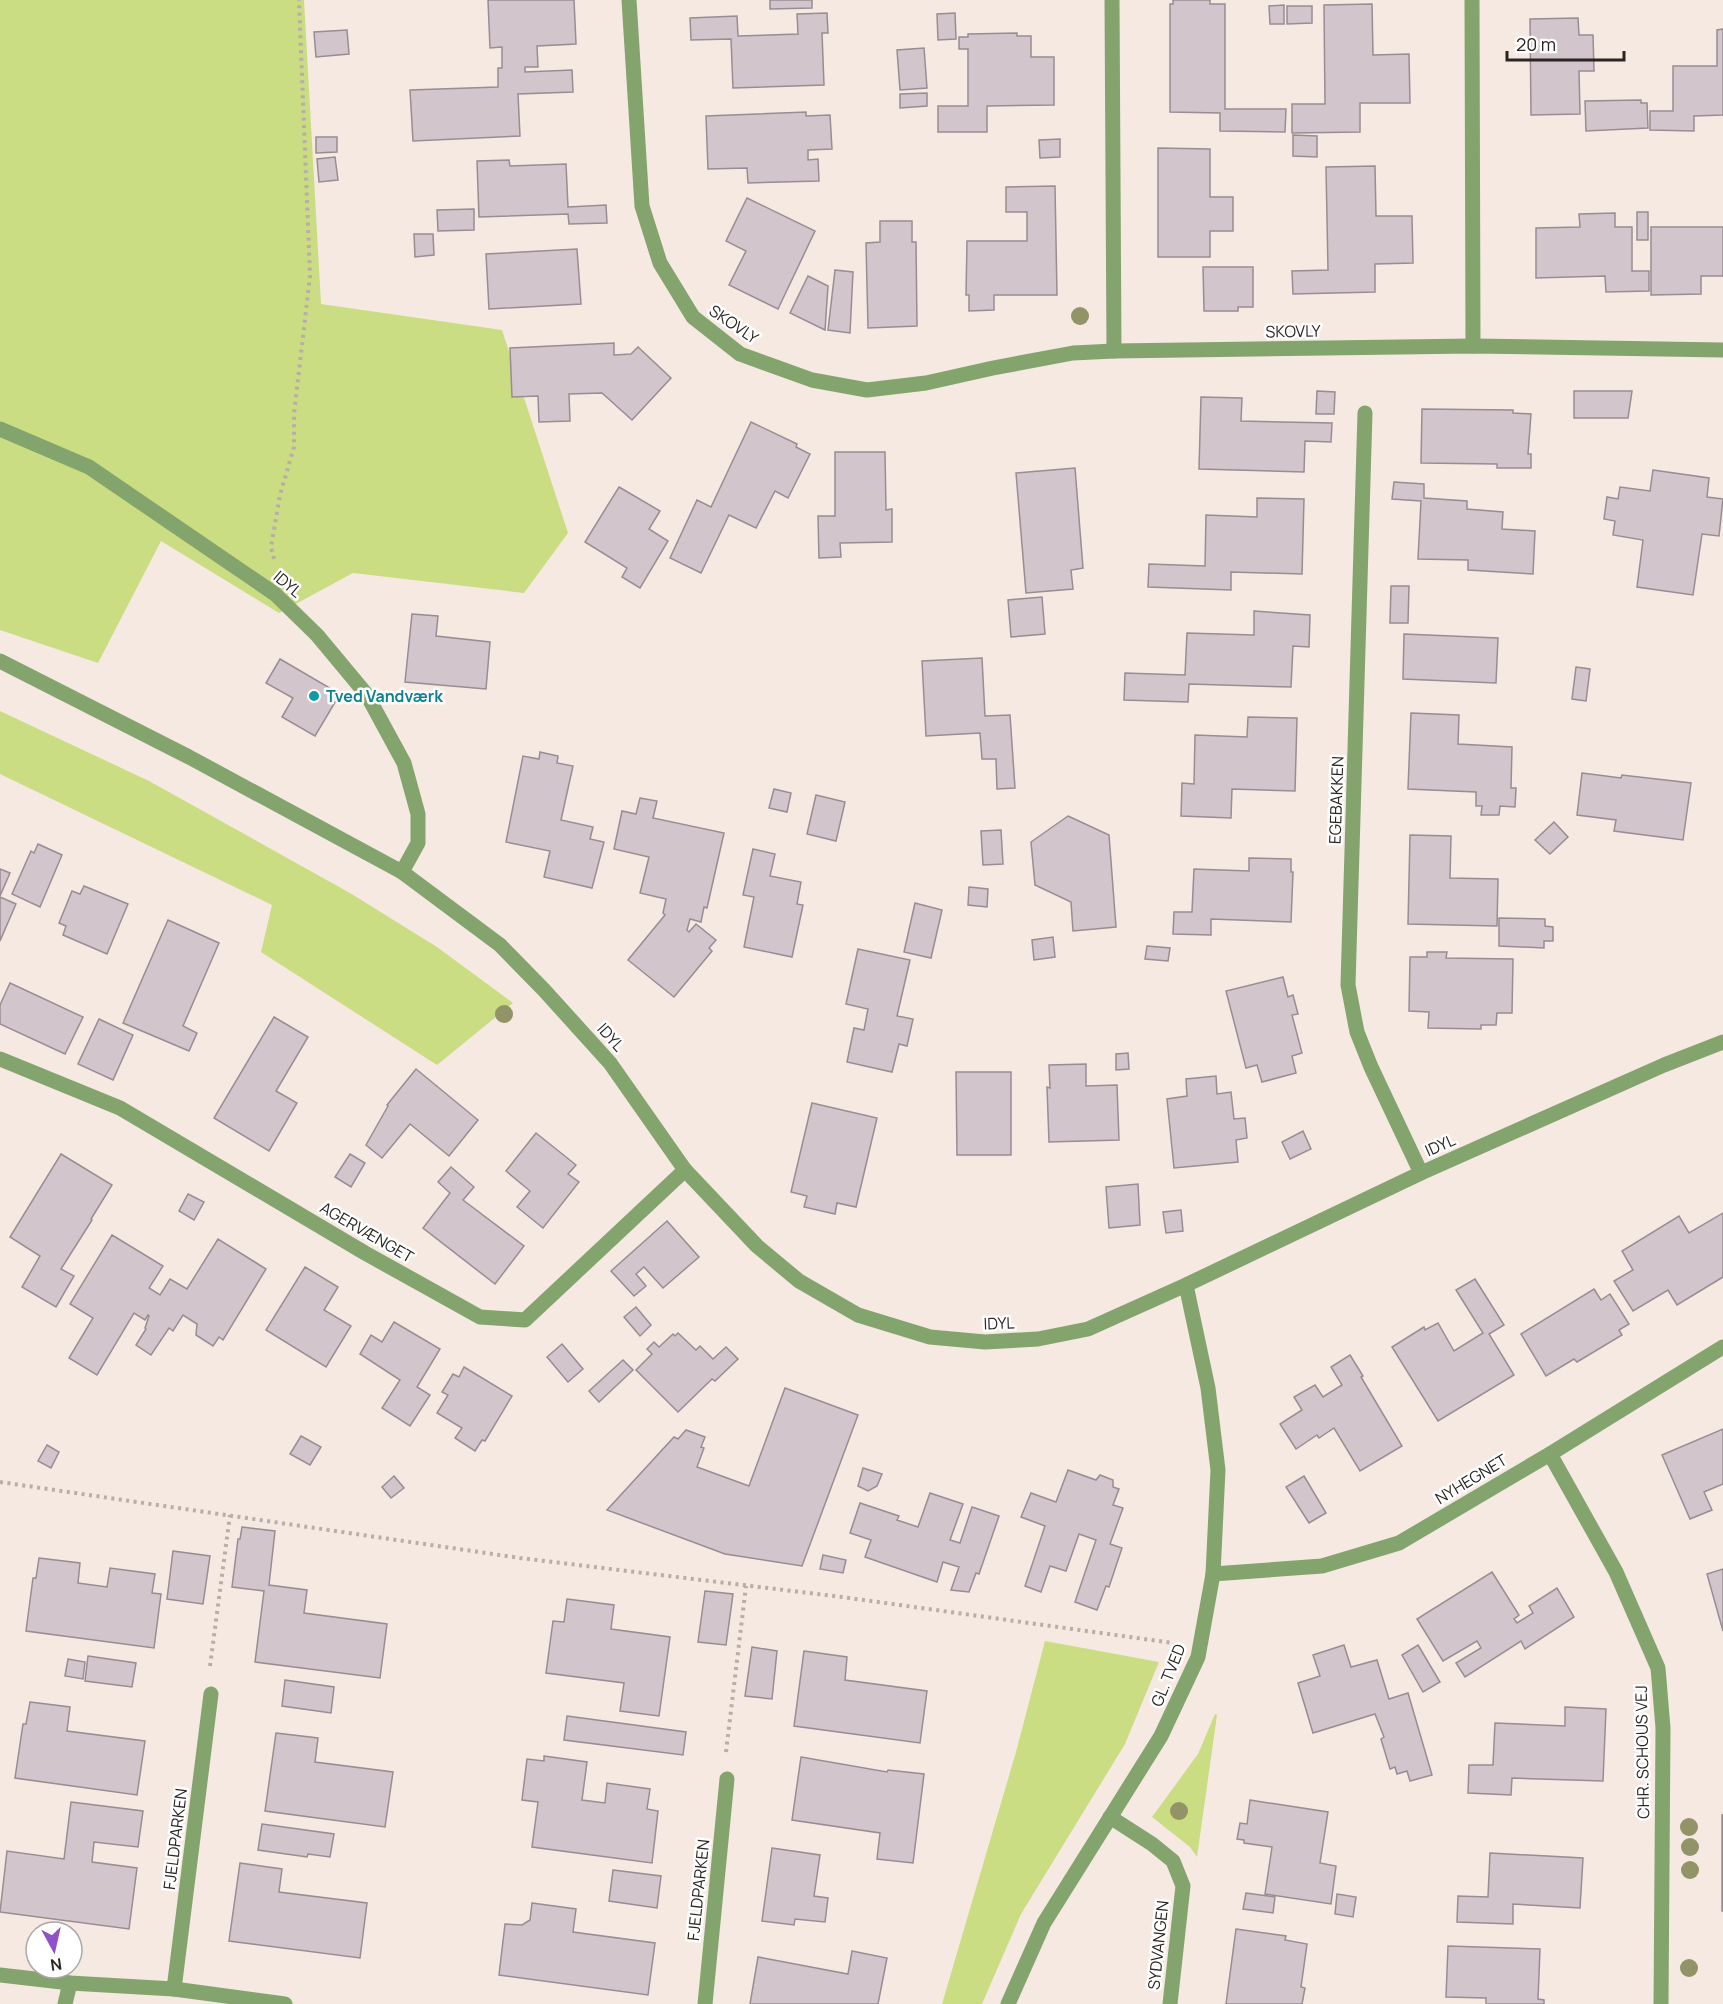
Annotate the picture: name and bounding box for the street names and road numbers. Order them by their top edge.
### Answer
street label: SKOVLY [705,299,763,349]
street label: SKOVLY [1265,320,1321,342]
street label: IDYL [269,566,307,602]
street label: EGEBAKKEN [1323,756,1349,844]
street label: IDYL [592,1018,630,1056]
street label: IDYL [1421,1129,1459,1161]
street label: AGERVÆNGET [316,1196,418,1268]
street label: IDYL [983,1311,1015,1335]
street label: NYHEGNET [1431,1449,1511,1509]
street label: GL. TVED [1145,1640,1191,1710]
street label: CHR. SCHOUS VEJ [1630,1685,1654,1819]
street label: FJELDPARKEN [158,1787,192,1891]
street label: FJELDPARKEN [682,1838,714,1942]
street label: SYDVANGEN [1142,1899,1174,1991]

